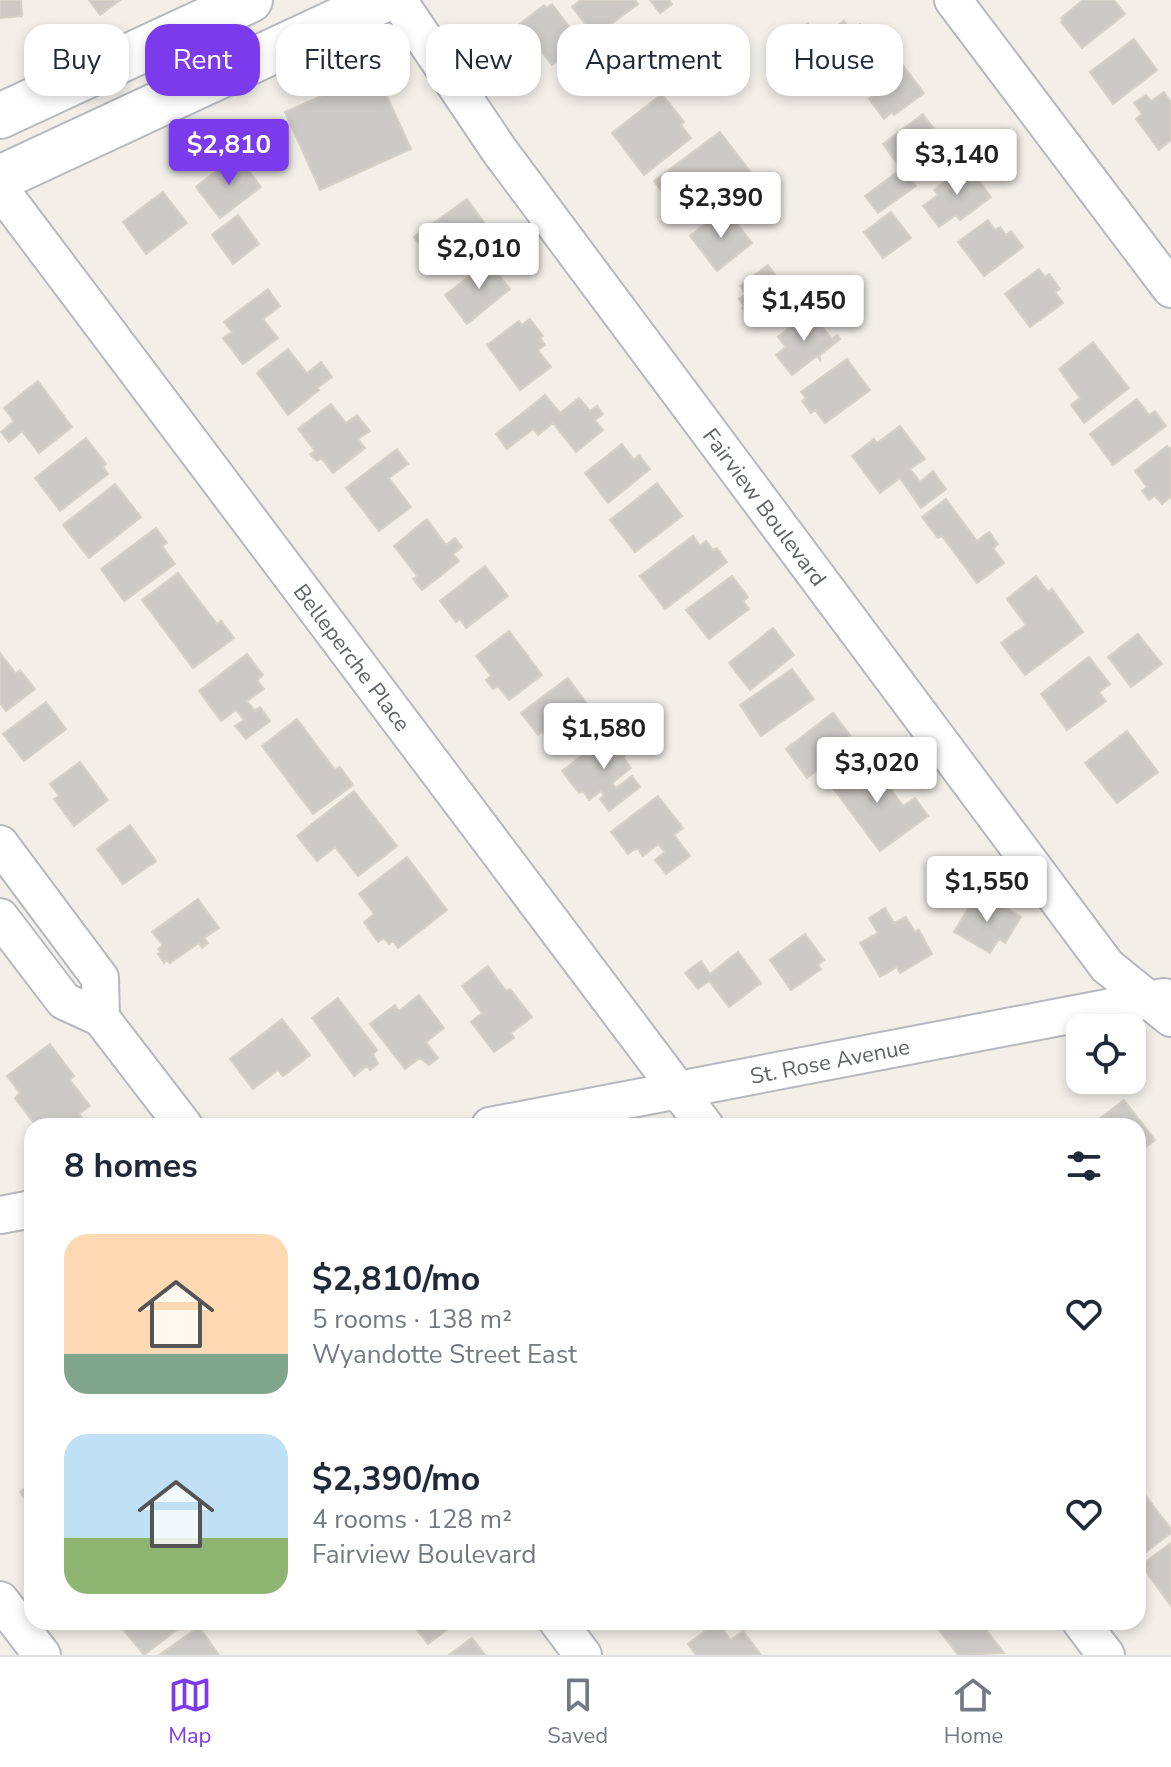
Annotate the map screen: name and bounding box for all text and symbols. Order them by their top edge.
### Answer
chip: Buy [24,24,129,96]
chip: Rent [145,24,260,96]
chip: Filters [276,24,410,96]
chip: New [426,24,541,96]
chip: Apartment [557,24,750,96]
chip: House [766,24,903,96]
pin: $2,810 [164,119,294,187]
text: $2,810 [187,127,271,162]
pin: $3,140 [892,129,1022,197]
text: $3,140 [915,137,999,172]
pin: $2,390 [656,172,786,240]
text: $2,390 [679,180,763,215]
pin: $2,010 [414,223,544,291]
text: $2,010 [437,231,521,266]
pin: $1,450 [739,275,869,343]
text: $1,450 [762,283,846,318]
street label: Fairview Boulevard [695,422,833,593]
street label: Belleperche Place [286,578,417,738]
pin: $1,580 [539,703,669,771]
text: $1,580 [562,711,646,746]
pin: $3,020 [812,737,942,805]
text: $3,020 [835,745,919,780]
pin: $1,550 [922,856,1052,924]
text: $1,550 [945,864,1029,899]
map controls [1066,1014,1146,1094]
button: locate [1066,1014,1146,1094]
street label: St. Rose Avenue [748,1032,912,1092]
text: 8 homes [64,1143,198,1189]
icon: filters [1062,1144,1106,1188]
text: $2,810/mo [312,1256,480,1302]
icon: home [128,1266,224,1362]
icon: heart [1062,1292,1106,1336]
text: 5 rooms · 138 m² [312,1302,512,1337]
text: Wyandotte Street East [312,1337,577,1372]
text: $2,390/mo [312,1456,480,1502]
icon: home [128,1466,224,1562]
icon: heart [1062,1492,1106,1536]
text: 4 rooms · 128 m² [312,1502,512,1537]
text: Fairview Boulevard [312,1537,536,1572]
tab: Map [168,1673,212,1751]
tab: Saved [547,1673,608,1751]
tab: Home [944,1673,1003,1751]

